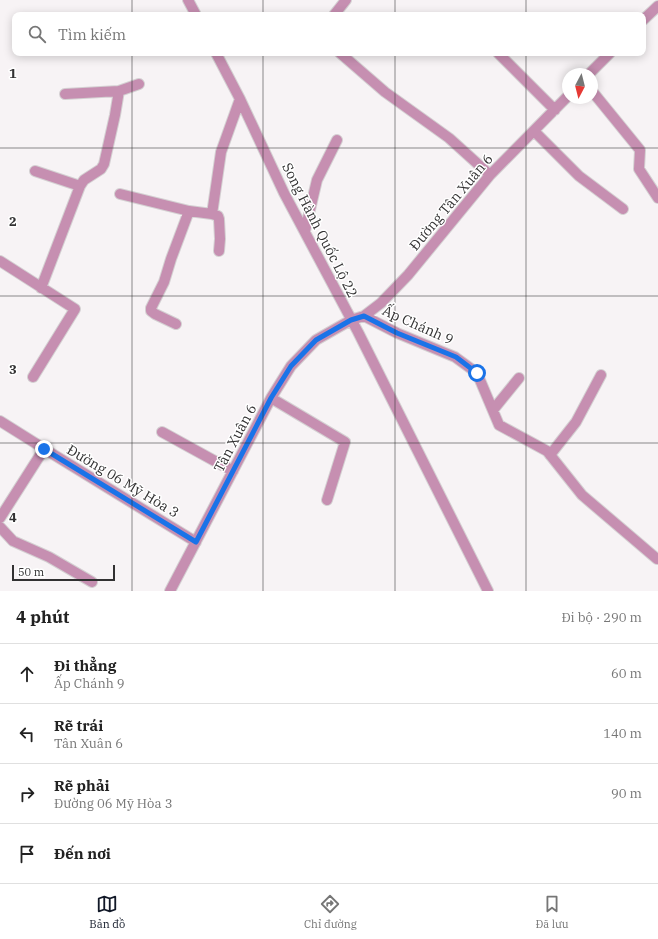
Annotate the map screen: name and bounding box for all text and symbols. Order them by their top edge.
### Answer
search box [12,12,646,56]
icon: search [26,23,48,45]
text: Tìm kiếm [58,25,126,44]
text: 1 [9,65,17,82]
north arrow [562,68,598,104]
street label: Đường Tân Xuân 6 [405,150,497,254]
street label: Song Hành Quốc Lộ 22 [278,160,362,300]
text: 2 [9,213,17,230]
street label: Ấp Chánh 9 [380,299,458,349]
text: 3 [9,361,17,378]
route start [468,364,486,382]
street label: Tân Xuân 6 [210,401,260,475]
route end [35,440,53,458]
street label: Đường 06 Mỹ Hòa 3 [64,440,182,522]
text: 4 [9,509,17,526]
scale bar [12,563,115,582]
text: 50 m [18,565,44,579]
text: 4 phút [16,606,69,628]
text: Đi bộ · 290 m [561,609,642,626]
text: Đi thẳng [54,656,116,675]
icon: ahead [16,663,38,685]
text: 60 m [611,665,642,682]
text: Ấp Chánh 9 [54,675,125,692]
text: Rẽ trái [54,716,103,735]
icon: left [16,723,38,745]
text: 140 m [603,725,642,742]
text: Tân Xuân 6 [54,735,123,752]
text: Rẽ phải [54,776,109,795]
icon: right [16,783,38,805]
text: 90 m [611,785,642,802]
text: Đường 06 Mỹ Hòa 3 [54,795,172,812]
icon: arrive [16,843,38,865]
text: Đến nơi [54,844,111,863]
tab: Bản đồ [89,893,125,931]
tab: Chỉ đường [304,893,357,931]
tab: Đã lưu [535,893,569,931]

